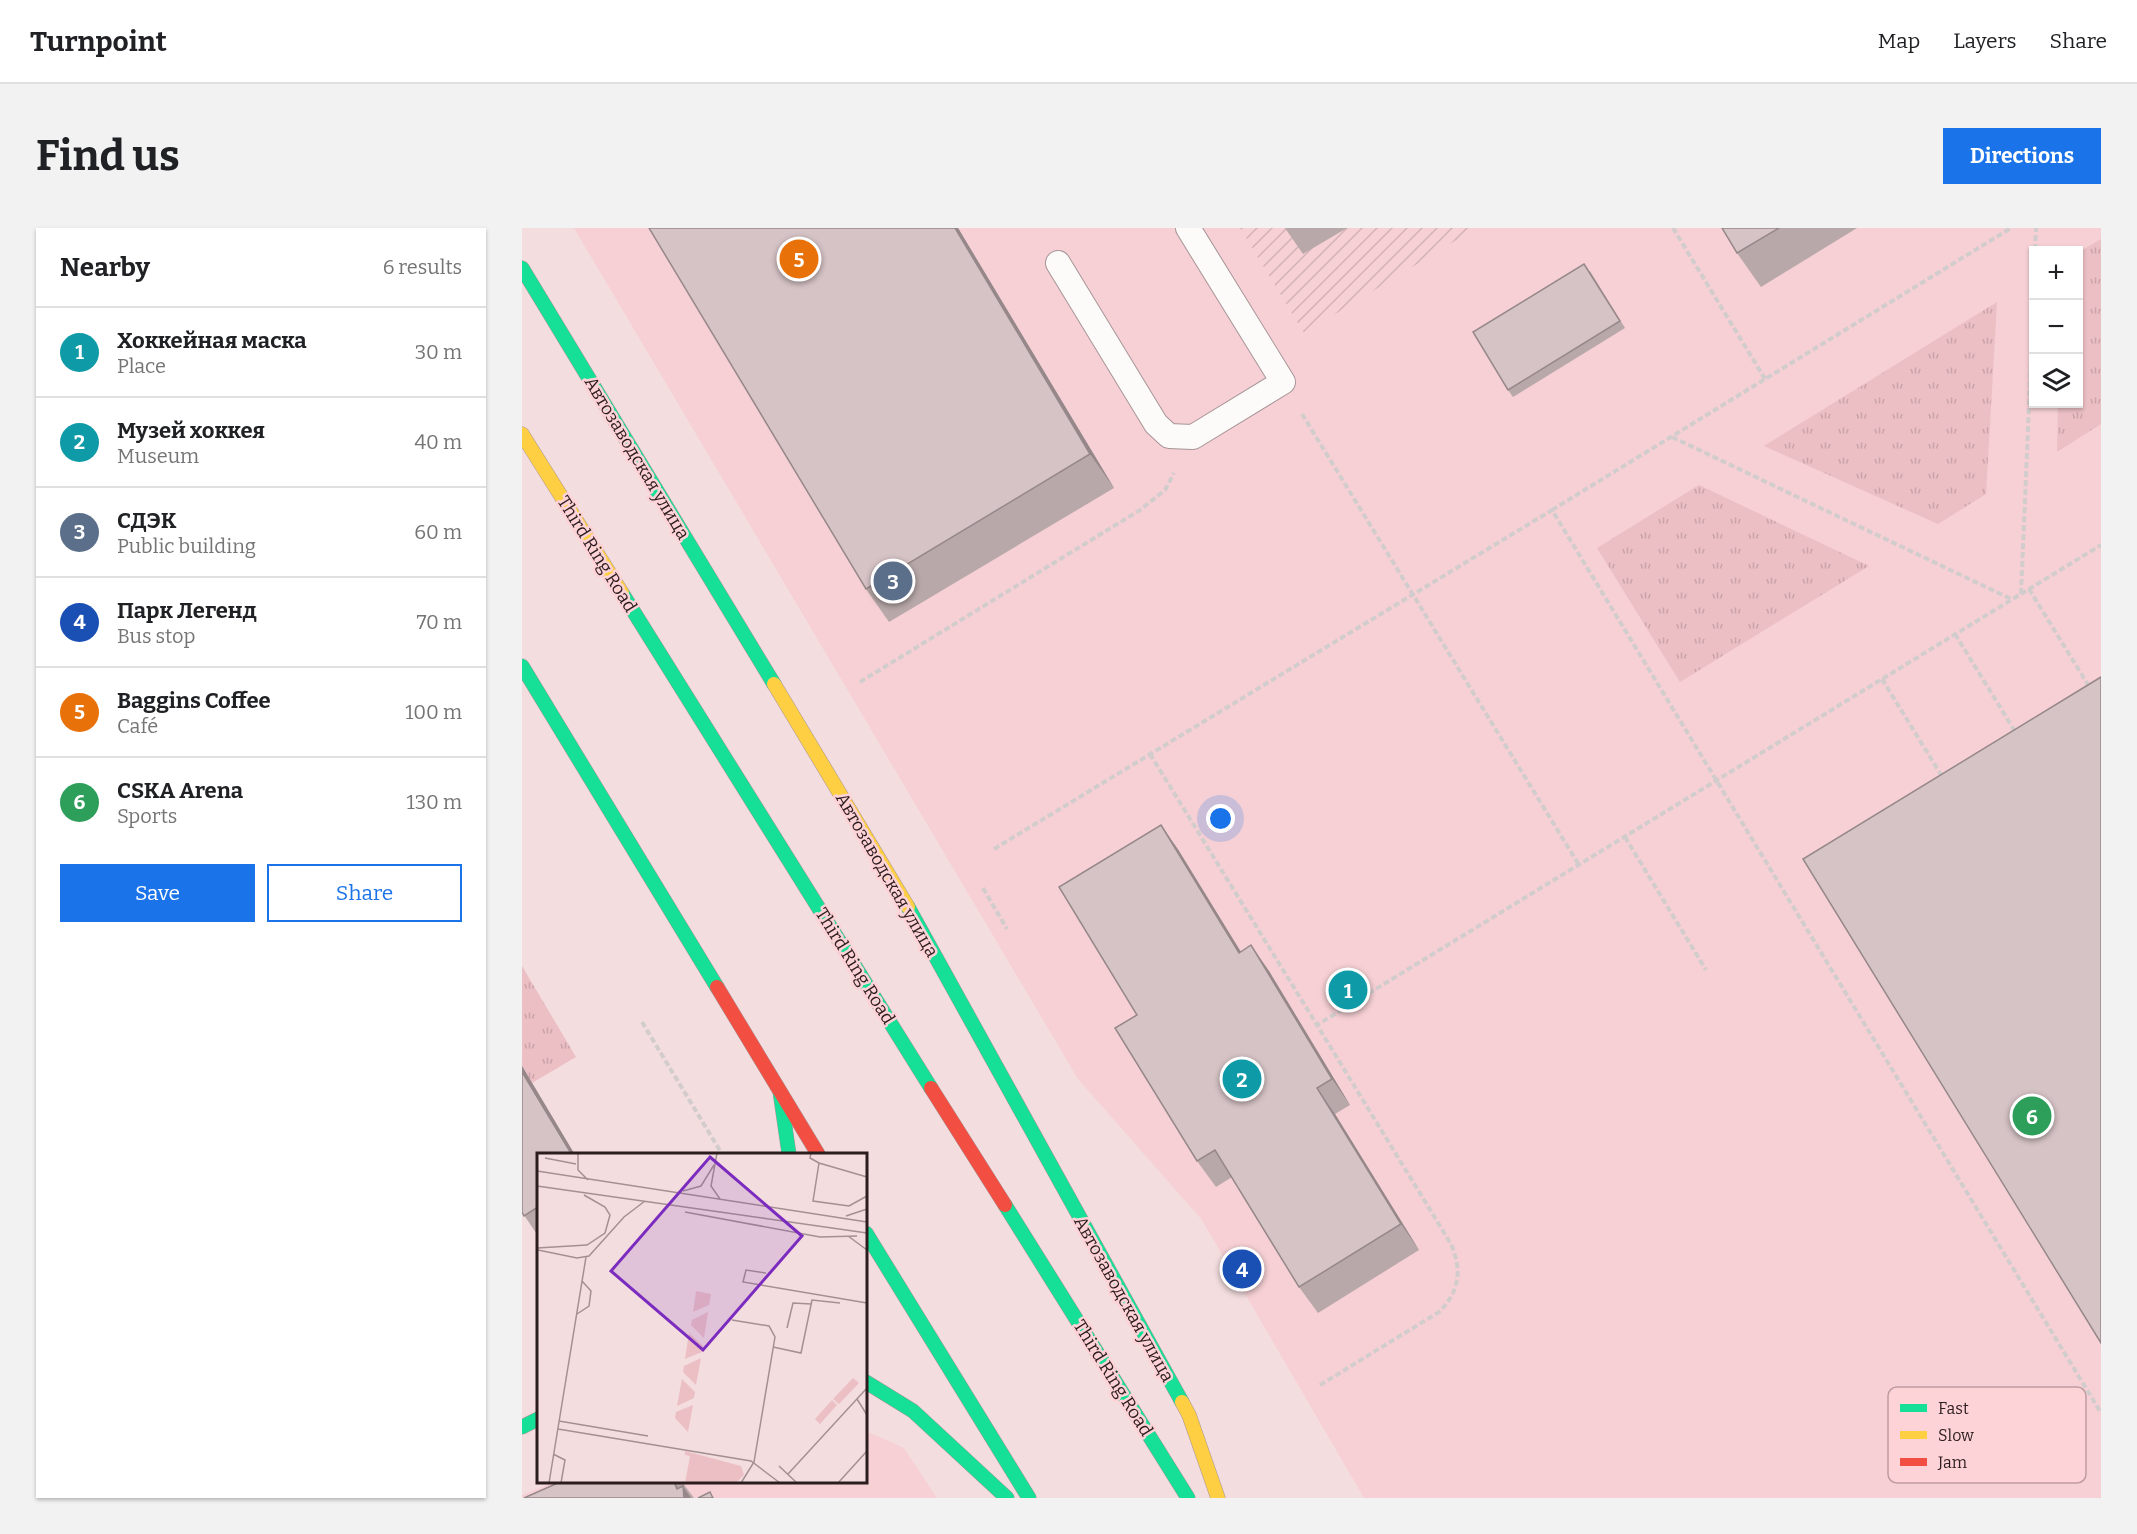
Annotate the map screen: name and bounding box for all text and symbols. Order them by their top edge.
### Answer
text: Turnpoint [30,25,167,58]
text: Map [1878,28,1920,54]
text: Layers [1953,28,2017,54]
text: Share [2050,28,2107,54]
button: Directions [1943,128,2101,184]
text: Find us [36,131,180,181]
pin: 5 [780,237,818,282]
map controls [2029,246,2083,408]
button: + [2029,246,2083,300]
text: Nearby [60,252,150,283]
text: 6 results [383,255,462,279]
button: − [2029,300,2083,354]
text: Хоккейная маска [117,327,307,354]
text: 1 [75,340,84,364]
text: 30 m [415,340,462,364]
text: Place [117,354,166,378]
button: layers [2029,354,2083,408]
street label: Автозаводская улица [580,372,694,544]
text: Музей хоккея [117,417,265,444]
text: 2 [74,430,85,454]
text: 40 m [414,430,462,454]
text: Museum [117,444,199,468]
street label: Third Ring Road [552,492,642,617]
text: СДЭК [117,507,177,534]
text: 3 [74,520,85,544]
text: 60 m [414,520,462,544]
text: Public building [117,534,256,558]
pin: 3 [874,558,913,604]
text: Парк Легенд [117,597,257,624]
text: 4 [73,610,86,634]
text: 70 m [416,610,462,634]
text: Bus stop [117,624,195,648]
text: Baggins Coffee [117,687,271,714]
text: 5 [74,700,85,724]
text: 100 m [405,700,462,724]
text: Café [117,714,158,738]
text: CSKA Arena [117,777,243,804]
street label: Автозаводская улица [831,789,943,961]
text: 6 [74,790,85,814]
text: 130 m [407,790,462,814]
text: Sports [117,804,177,828]
your location [1206,804,1235,833]
button: Save [60,864,255,922]
button: Share [267,864,462,922]
street label: Third Ring Road [810,904,900,1029]
pin: 1 [1328,968,1368,1012]
pin: 2 [1222,1056,1262,1102]
pin: 6 [2012,1094,2052,1138]
inset map [537,1153,867,1483]
street label: Автозаводская улица [1069,1212,1179,1386]
pin: 4 [1222,1246,1262,1292]
street label: Third Ring Road [1068,1316,1158,1441]
legend [1888,1387,2086,1483]
text: Fast [1938,1399,1969,1418]
text: Slow [1938,1426,1974,1445]
text: Jam [1937,1453,1967,1472]

